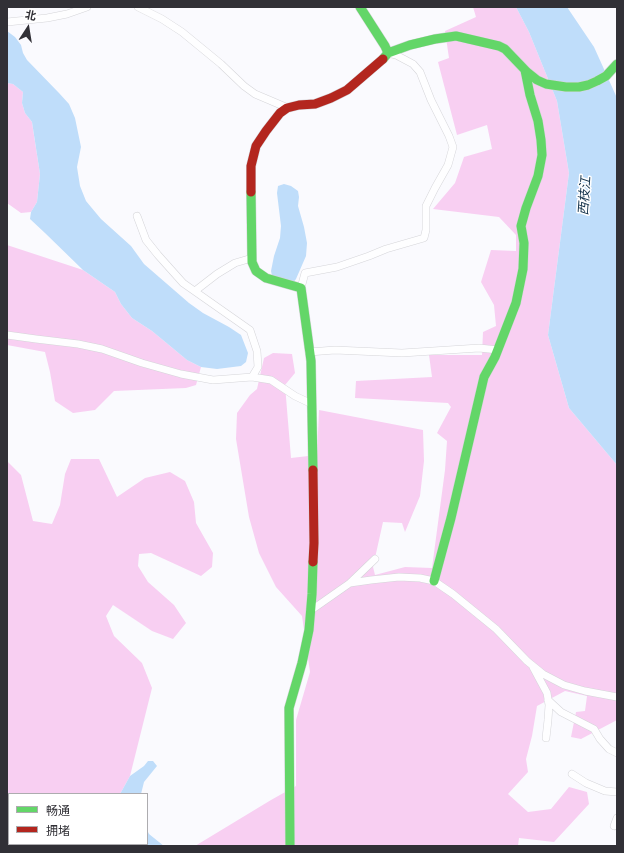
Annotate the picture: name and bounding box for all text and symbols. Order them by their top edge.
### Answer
north arrow [8,8,48,48]
text: 北 [24,8,37,23]
water label: 西枝江 [576,176,594,216]
legend [8,793,148,845]
text: 畅通 [46,804,70,818]
text: 拥堵 [46,824,70,838]

